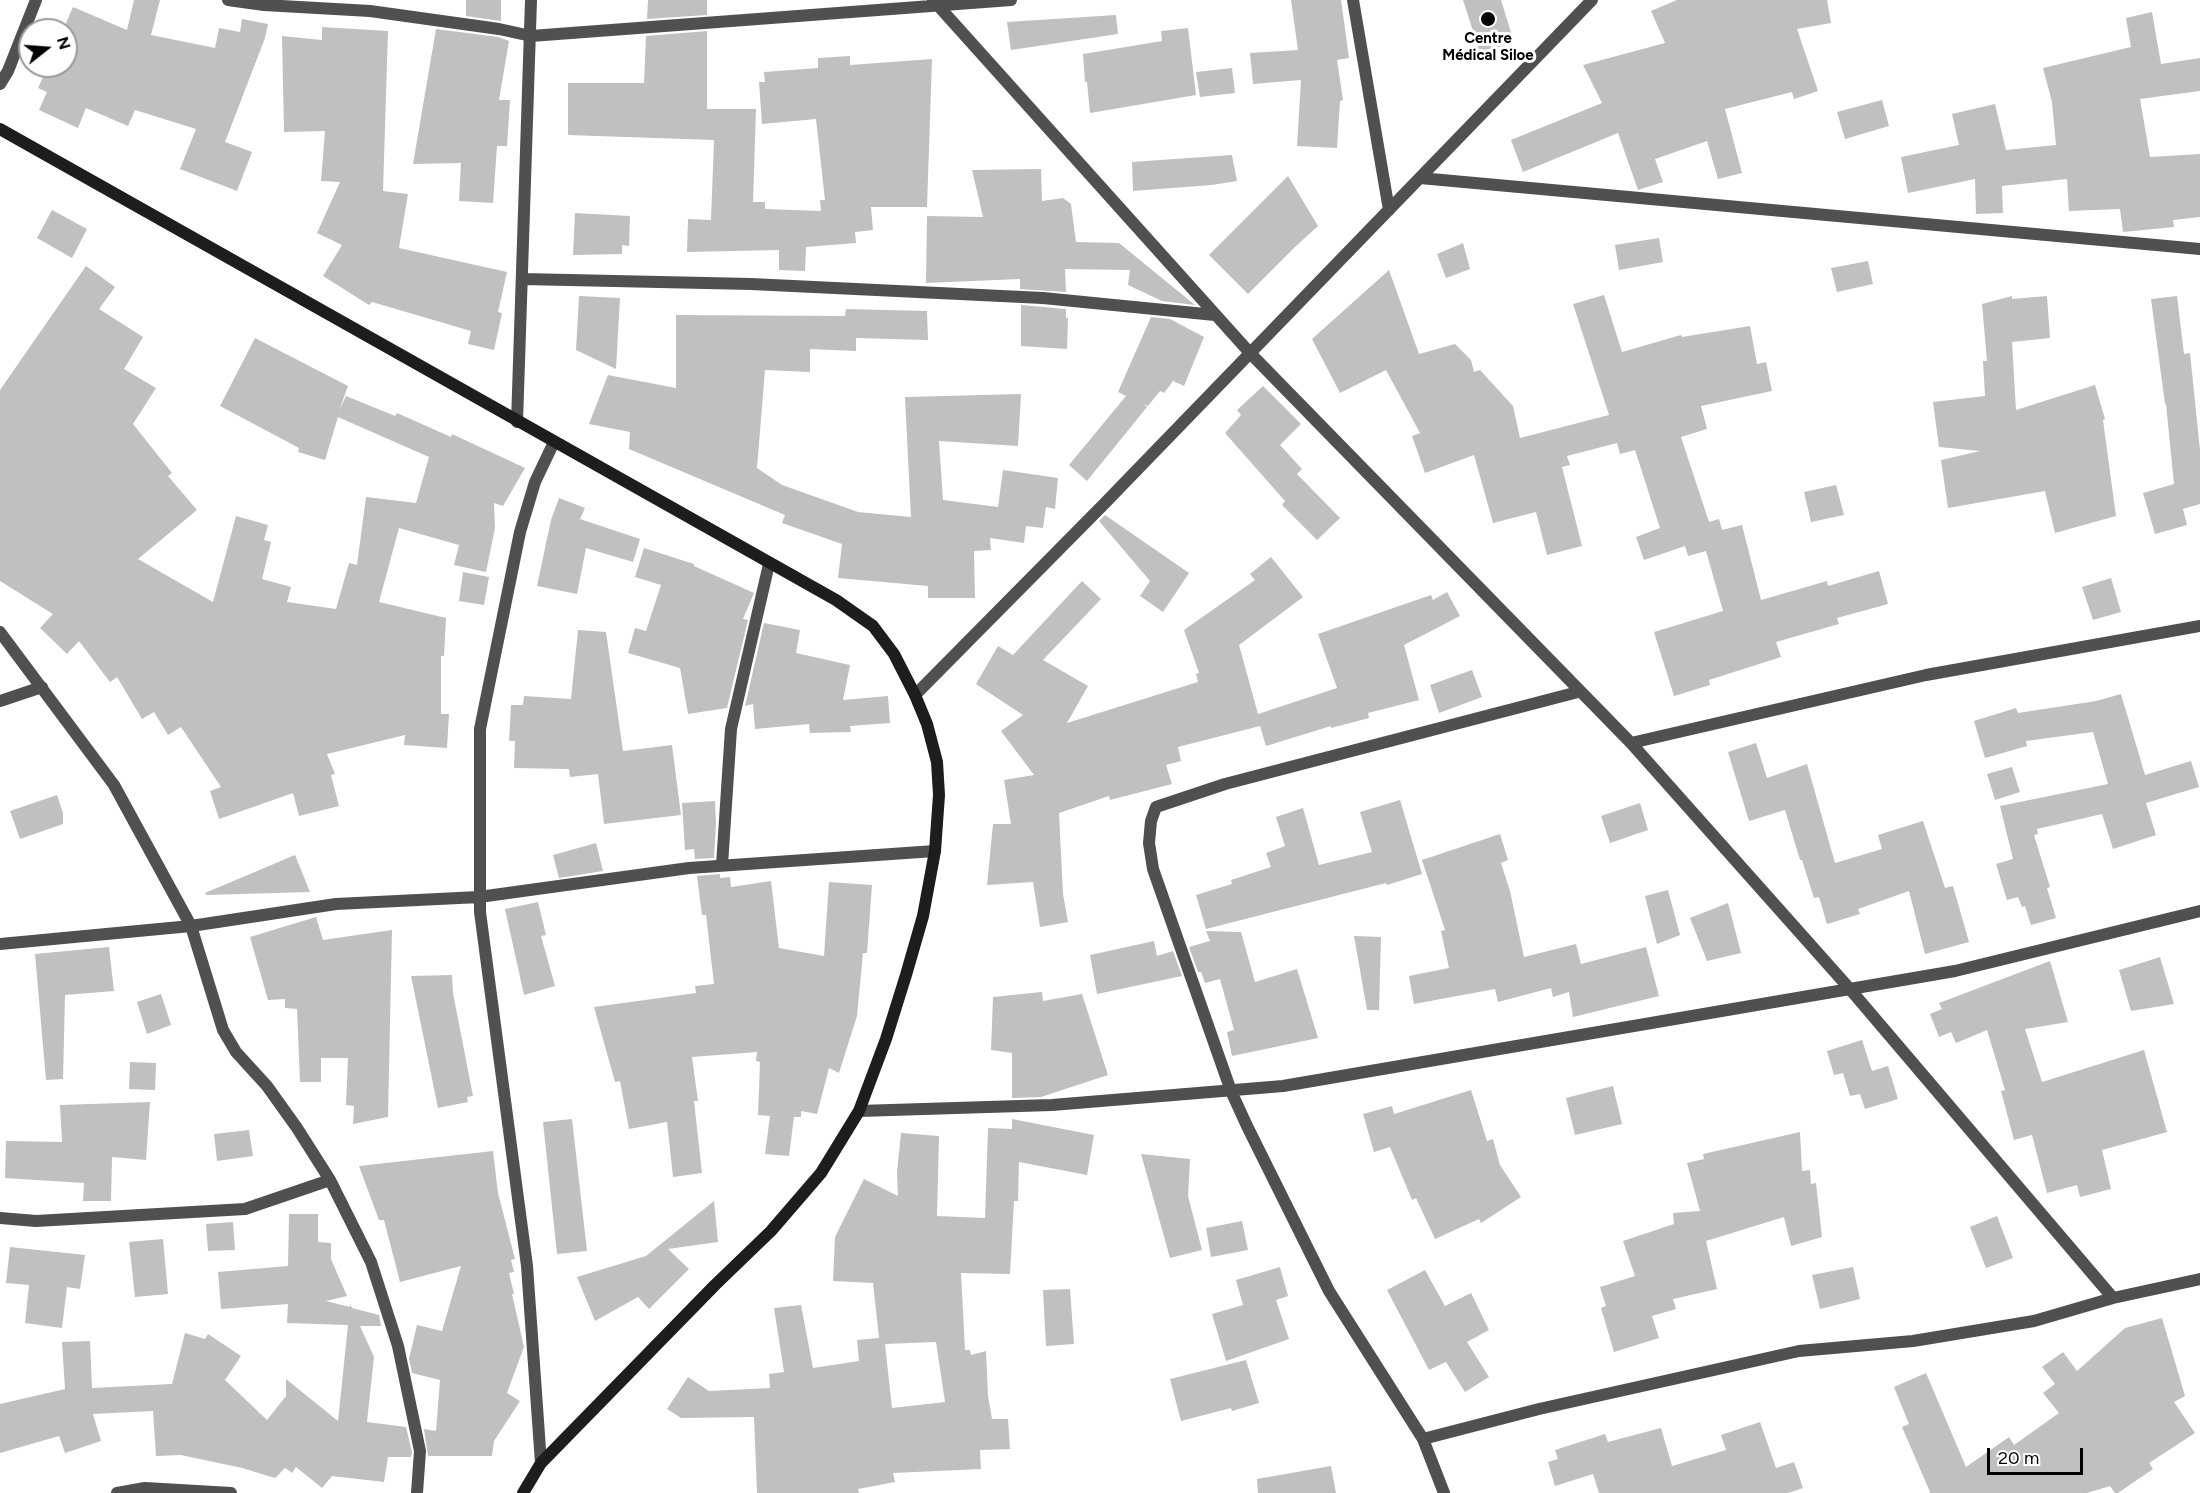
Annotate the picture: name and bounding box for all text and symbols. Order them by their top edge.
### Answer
marker: Centre Médical Siloe [1479,10,1497,28]
north arrow [18,18,78,78]
place label: Centre Médical Siloe [1442,30,1534,65]
text: N [53,34,75,52]
scale bar [1990,1436,2086,1474]
text: 20 m [1998,1447,2039,1469]

